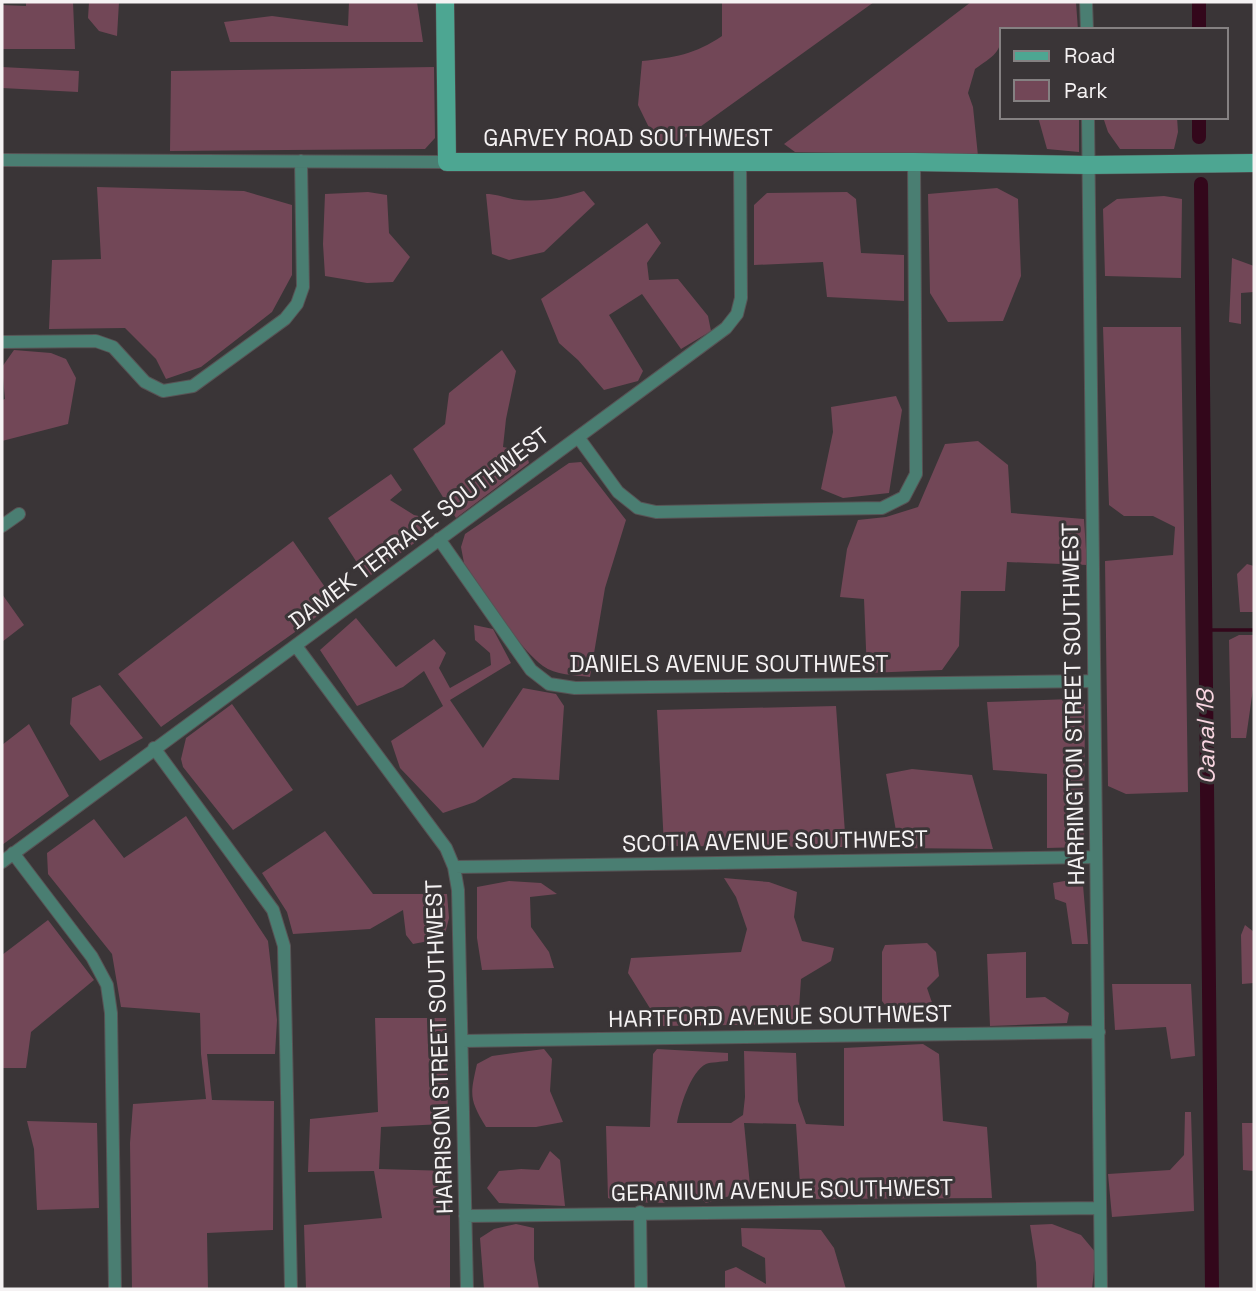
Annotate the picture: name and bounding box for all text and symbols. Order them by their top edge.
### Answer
legend [1000,28,1228,119]
text: Road [1064,42,1116,69]
text: Park [1064,77,1108,104]
street label: GARVEY ROAD SOUTHWEST [483,123,773,153]
street label: DAMEK TERRACE SOUTHWEST [283,420,555,636]
street label: HARRINGTON STREET SOUTHWEST [1055,522,1091,886]
street label: DANIELS AVENUE SOUTHWEST [570,649,888,679]
water label: Canal 18 [1189,686,1222,785]
street label: SCOTIA AVENUE SOUTHWEST [622,823,928,859]
street label: HARRISON STREET SOUTHWEST [418,879,460,1215]
street label: HARTFORD AVENUE SOUTHWEST [608,998,952,1034]
street label: GERANIUM AVENUE SOUTHWEST [611,1172,953,1208]

